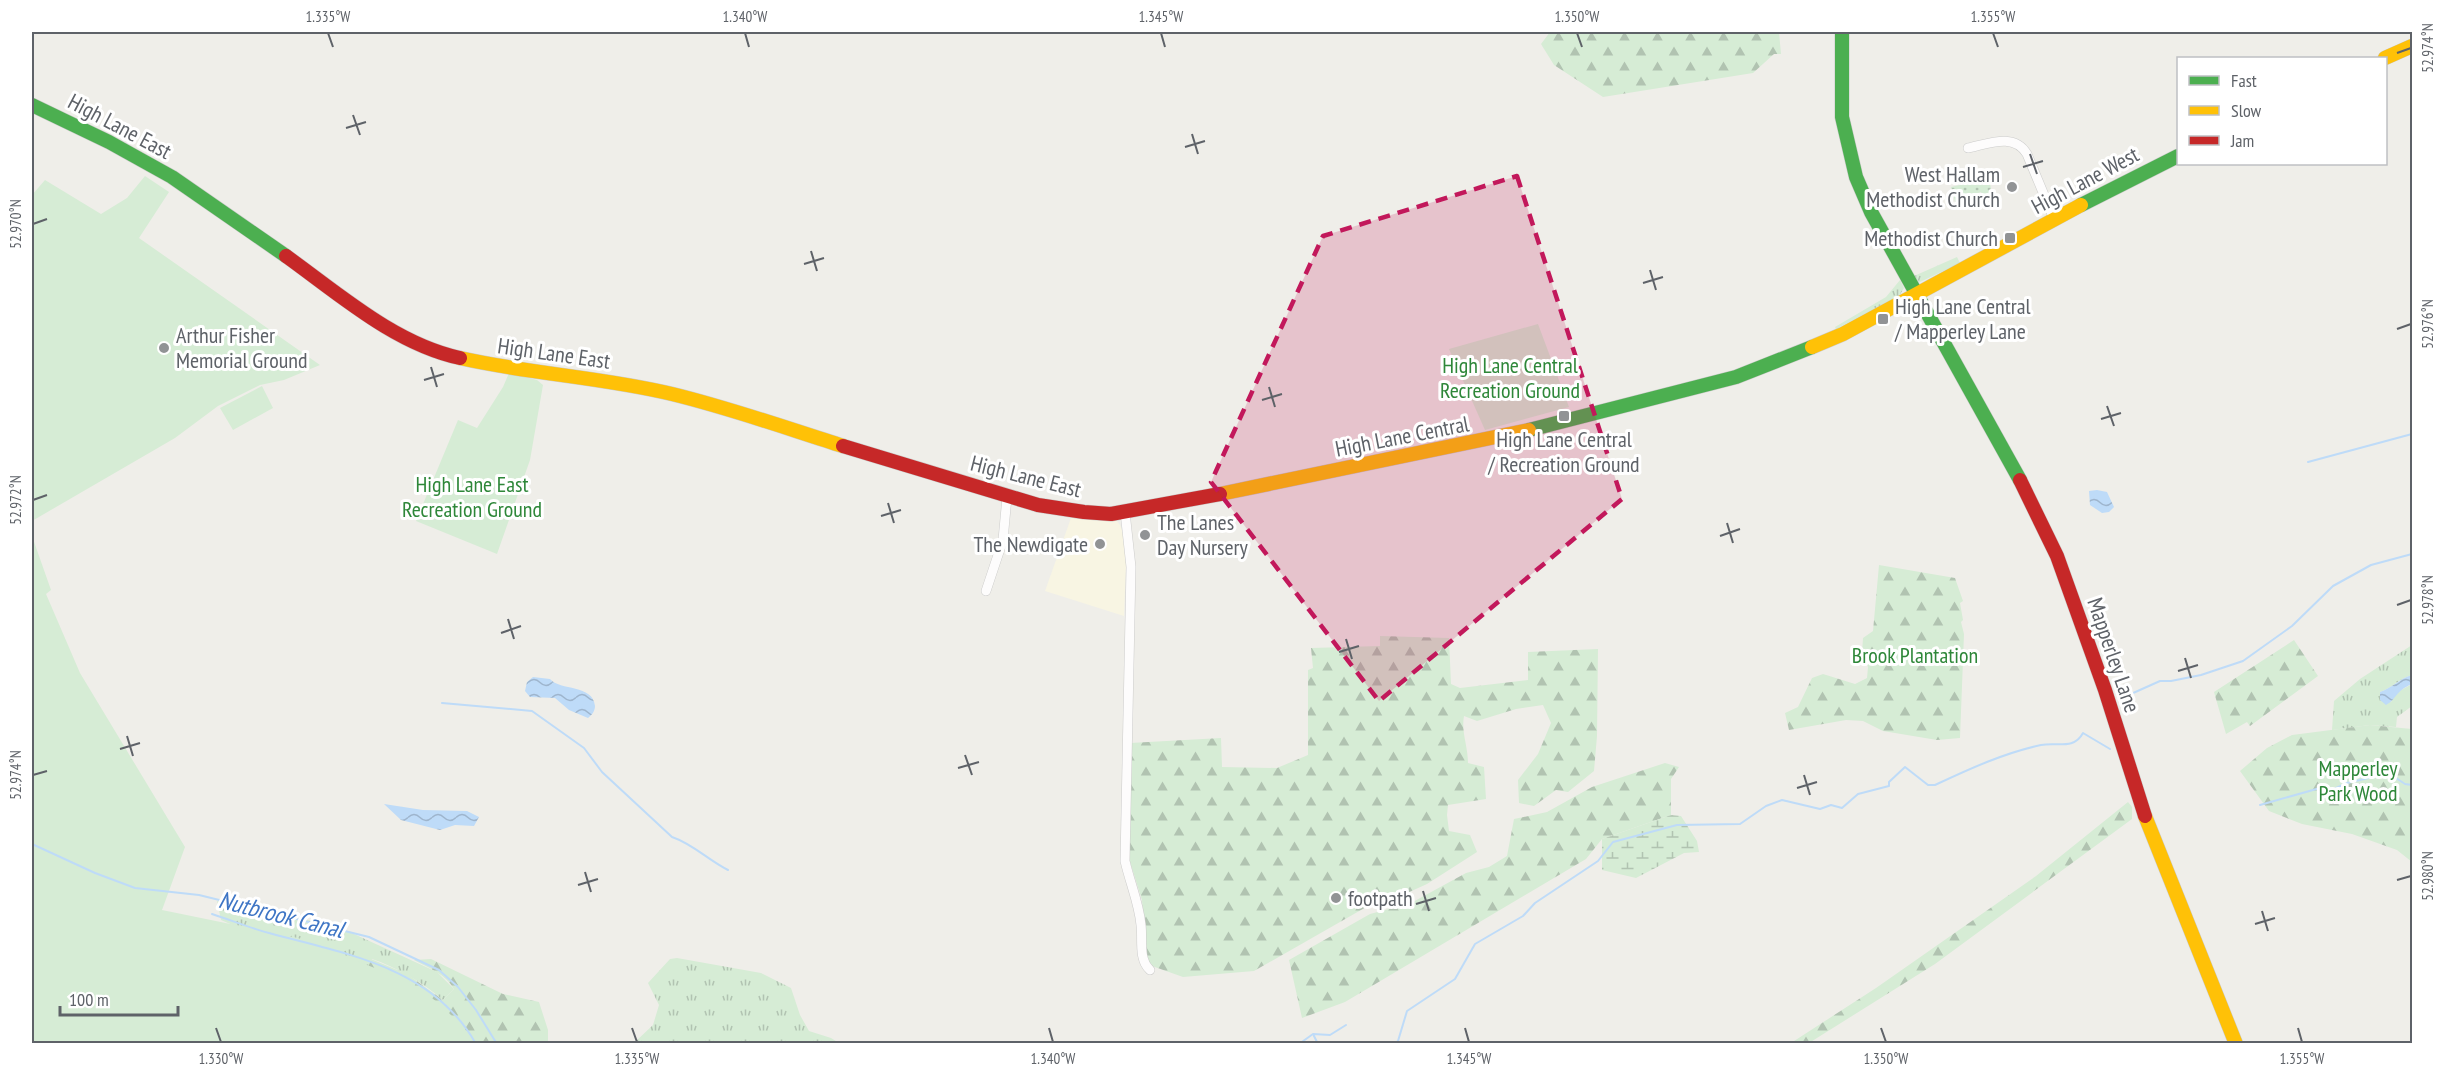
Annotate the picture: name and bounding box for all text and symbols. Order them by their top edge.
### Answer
text: 1.335°W [306,7,350,26]
text: 1.340°W [723,7,767,26]
text: 1.345°W [1139,7,1183,26]
text: 1.350°W [1555,7,1599,26]
text: 1.355°W [1971,7,2015,26]
text: 52.974°N [2418,23,2437,73]
legend [2177,57,2387,165]
text: Fast [2231,69,2257,92]
street label: High Lane East [63,87,177,165]
text: Slow [2231,99,2262,122]
text: Jam [2230,129,2254,152]
street label: High Lane West [2026,140,2144,220]
place label: West Hallam Methodist Church [1866,160,2000,213]
marker: West Hallam Methodist Church [2005,180,2019,194]
text: 52.970°N [6,199,25,249]
place label: Methodist Church [1864,224,1998,252]
marker: Methodist Church [2003,231,2017,245]
place label: High Lane Central / Mapperley Lane [1894,292,2032,345]
text: 52.976°N [2418,299,2437,349]
marker: High Lane Central / Mapperley Lane [1876,312,1890,326]
place label: Arthur Fisher Memorial Ground [176,321,307,374]
street label: High Lane East [496,331,612,375]
marker: Arthur Fisher Memorial Ground [157,341,171,355]
park label: High Lane Central Recreation Ground [1440,351,1580,404]
street label: High Lane Central [1333,409,1472,463]
marker: High Lane Central / Recreation Ground [1557,409,1571,423]
place label: High Lane Central / Recreation Ground [1487,425,1640,478]
street label: High Lane East [968,449,1084,503]
park label: High Lane East Recreation Ground [402,470,542,523]
text: 52.972°N [6,475,25,525]
place label: The Lanes Day Nursery [1157,508,1249,561]
marker: The Lanes Day Nursery [1138,528,1152,542]
place label: The Newdigate [973,530,1088,558]
marker: The Newdigate [1093,537,1107,551]
text: 52.978°N [2418,575,2437,625]
street label: Mapperley Lane [2081,594,2147,716]
park label: Brook Plantation [1852,641,1978,669]
text: 52.974°N [6,750,25,800]
park label: Mapperley Park Wood [2318,754,2398,807]
text: 52.980°N [2418,851,2437,901]
water label: Nutbrook Canal [216,884,349,946]
place label: footpath [1348,884,1413,912]
marker: footpath [1329,891,1343,905]
scale bar [60,979,178,1017]
text: 100 m [69,988,109,1011]
text: 1.330°W [199,1049,243,1068]
text: 1.335°W [615,1049,659,1068]
text: 1.340°W [1031,1049,1075,1068]
text: 1.345°W [1447,1049,1491,1068]
text: 1.350°W [1864,1049,1908,1068]
text: 1.355°W [2280,1049,2324,1068]

